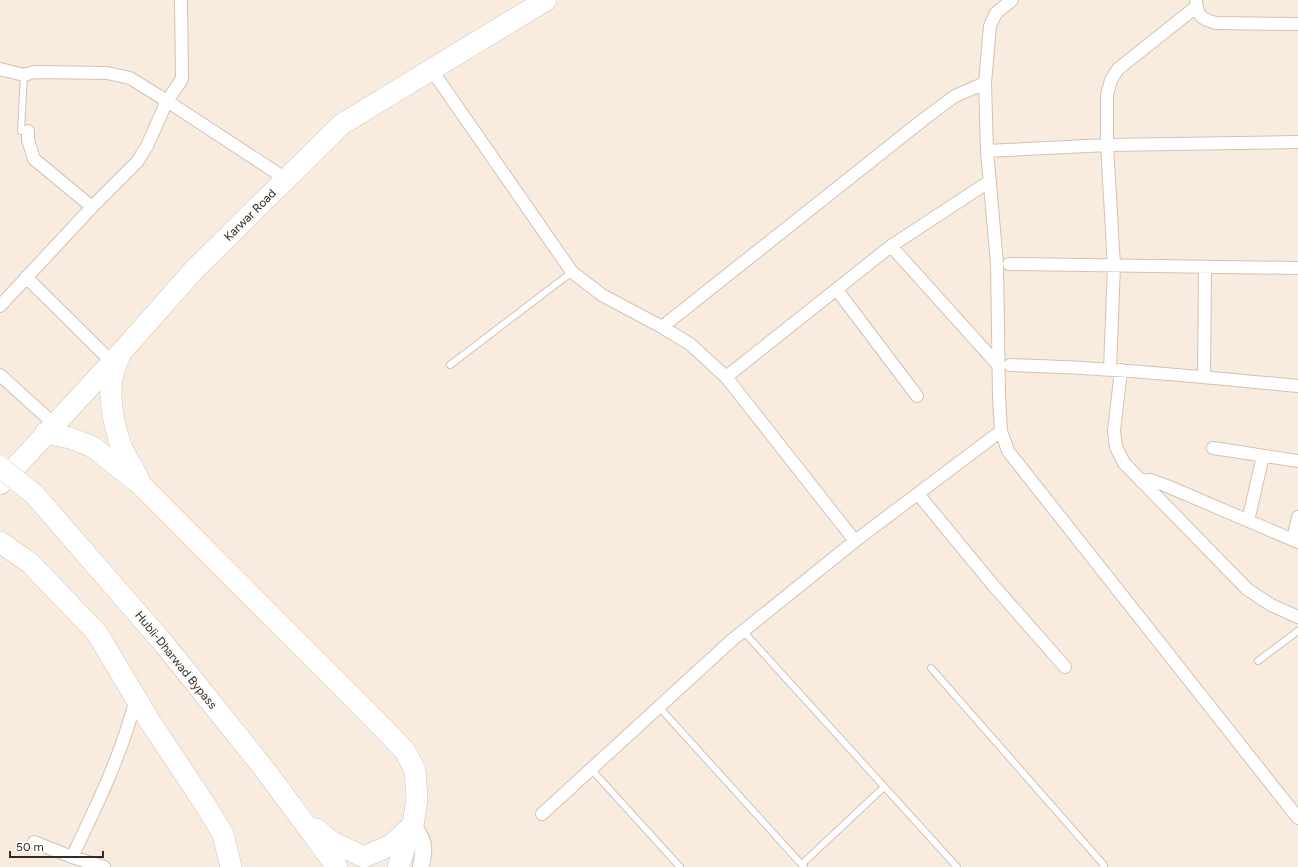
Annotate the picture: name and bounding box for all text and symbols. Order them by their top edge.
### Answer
street label: Karwar Road [221,186,279,244]
street label: Hubli-Dharwad Bypass [132,608,220,712]
scale bar [10,833,103,859]
text: 50 m [16,840,44,854]

